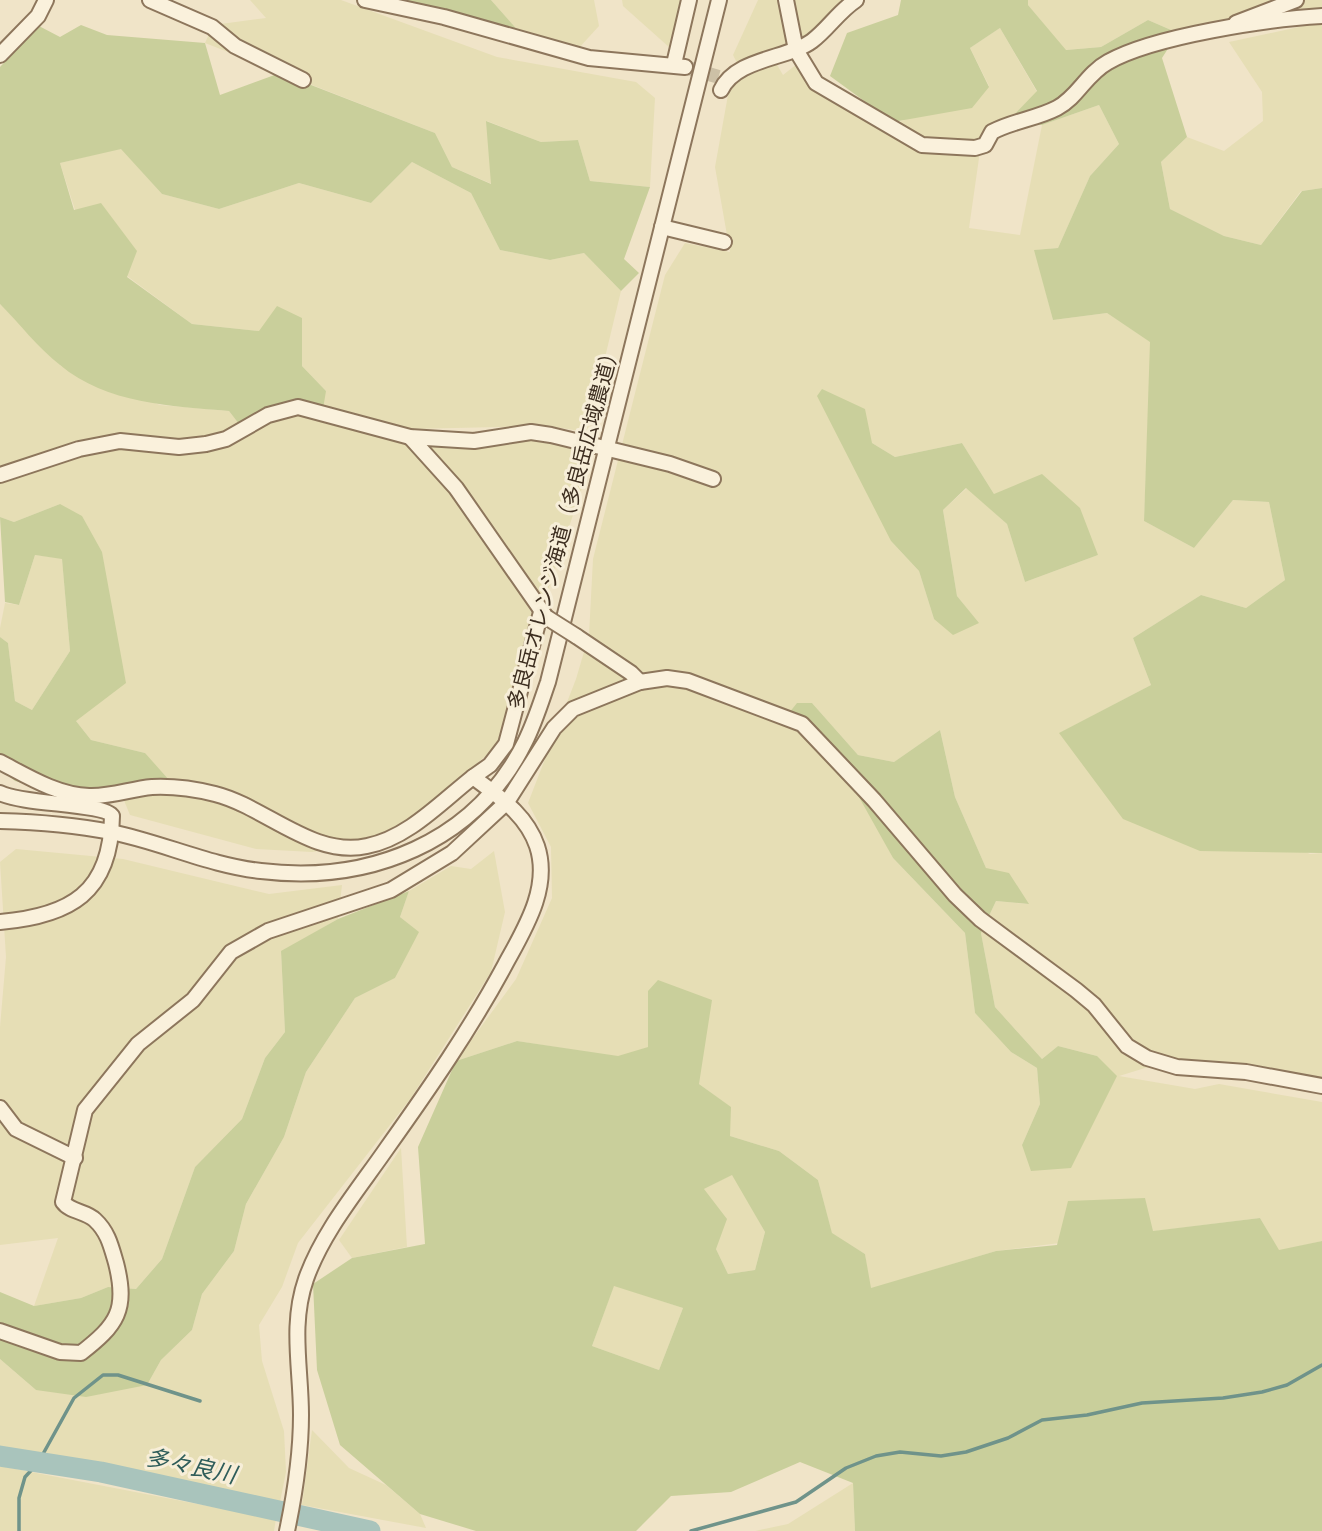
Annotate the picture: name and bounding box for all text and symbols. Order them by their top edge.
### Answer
street label: 多良岳オレンジ海道（多良岳広域農道） [501,340,625,712]
water label: 多々良川 [143,1441,242,1490]

